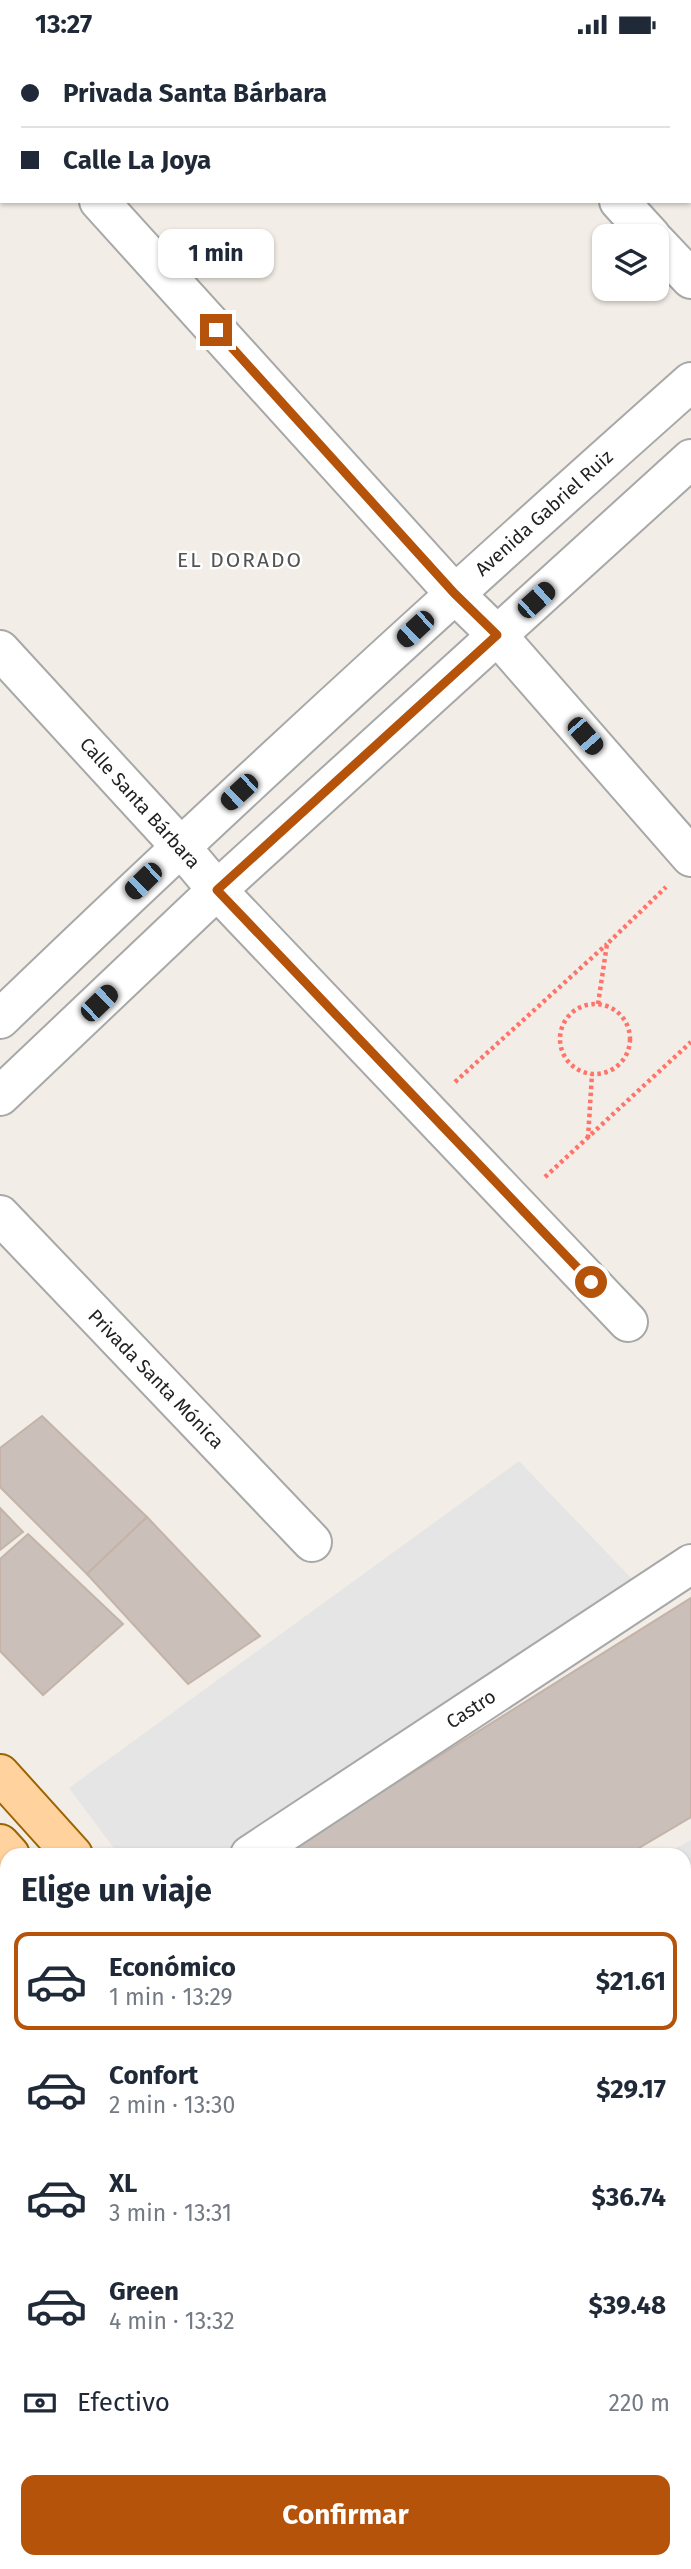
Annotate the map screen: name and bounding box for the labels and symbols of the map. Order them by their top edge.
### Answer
callout: 1 min [158,229,274,278]
route end [200,314,232,346]
street label: Avenida Gabriel Ruiz [470,445,618,581]
district label: EL DORADO [177,547,303,573]
car [514,578,559,622]
car [393,607,438,651]
car [564,713,607,759]
street label: Calle Santa Bárbara [75,733,205,873]
car [217,770,262,814]
car [121,859,166,903]
car [77,981,122,1025]
route start [575,1266,607,1298]
street label: Privada Santa Mónica [83,1304,229,1454]
street label: Castro [442,1685,500,1733]

